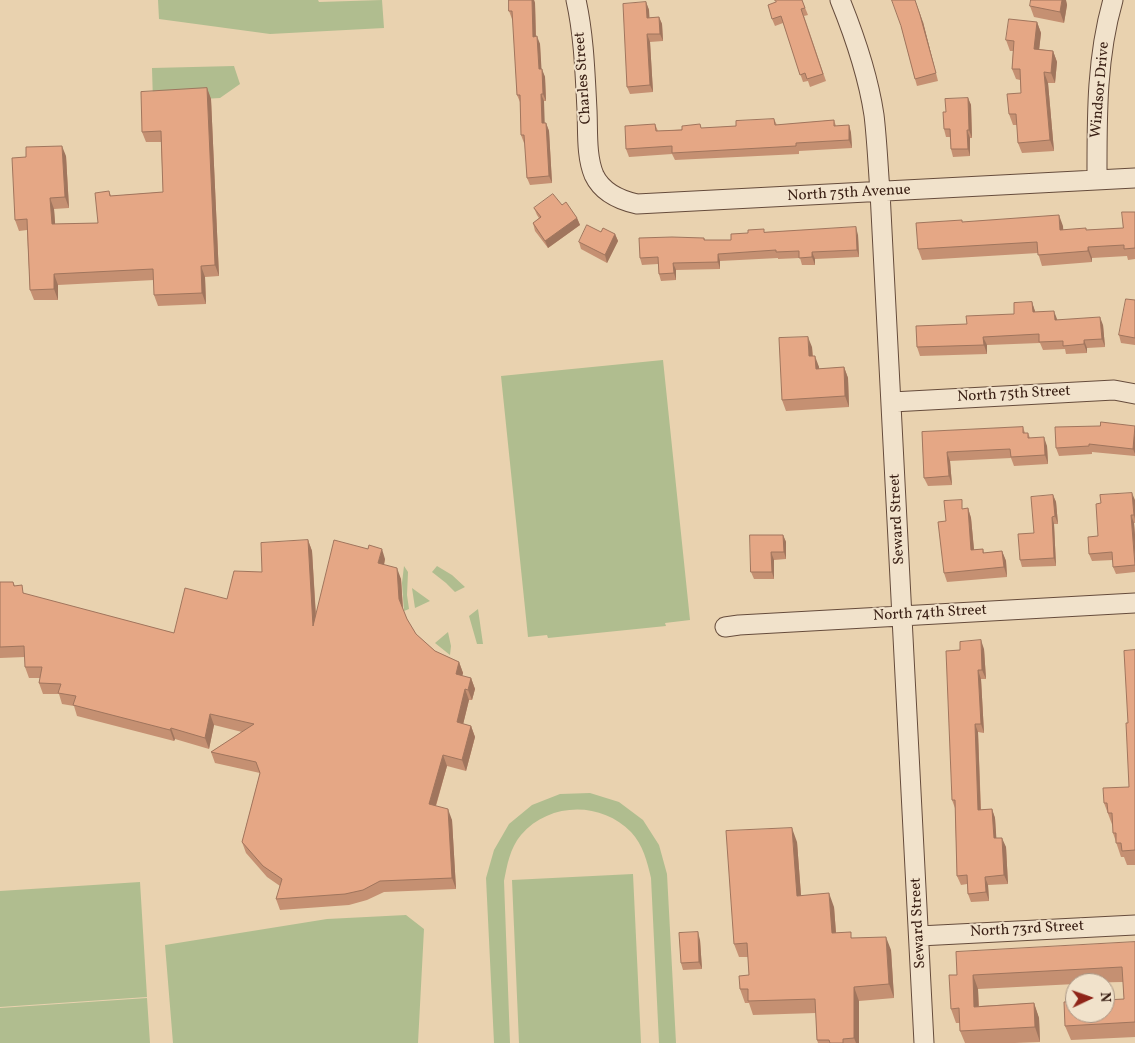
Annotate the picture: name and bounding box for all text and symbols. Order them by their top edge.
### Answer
street label: Charles Street [572,31,596,125]
street label: Windsor Drive [1088,41,1114,139]
street label: North 75th Avenue [787,182,911,206]
street label: North 75th Street [957,383,1071,407]
street label: Seward Street [887,473,909,565]
street label: North 74th Street [873,602,987,626]
street label: Seward Street [908,877,930,969]
street label: North 73rd Street [970,918,1084,942]
north arrow [1065,973,1115,1023]
text: N [1095,992,1114,1003]

